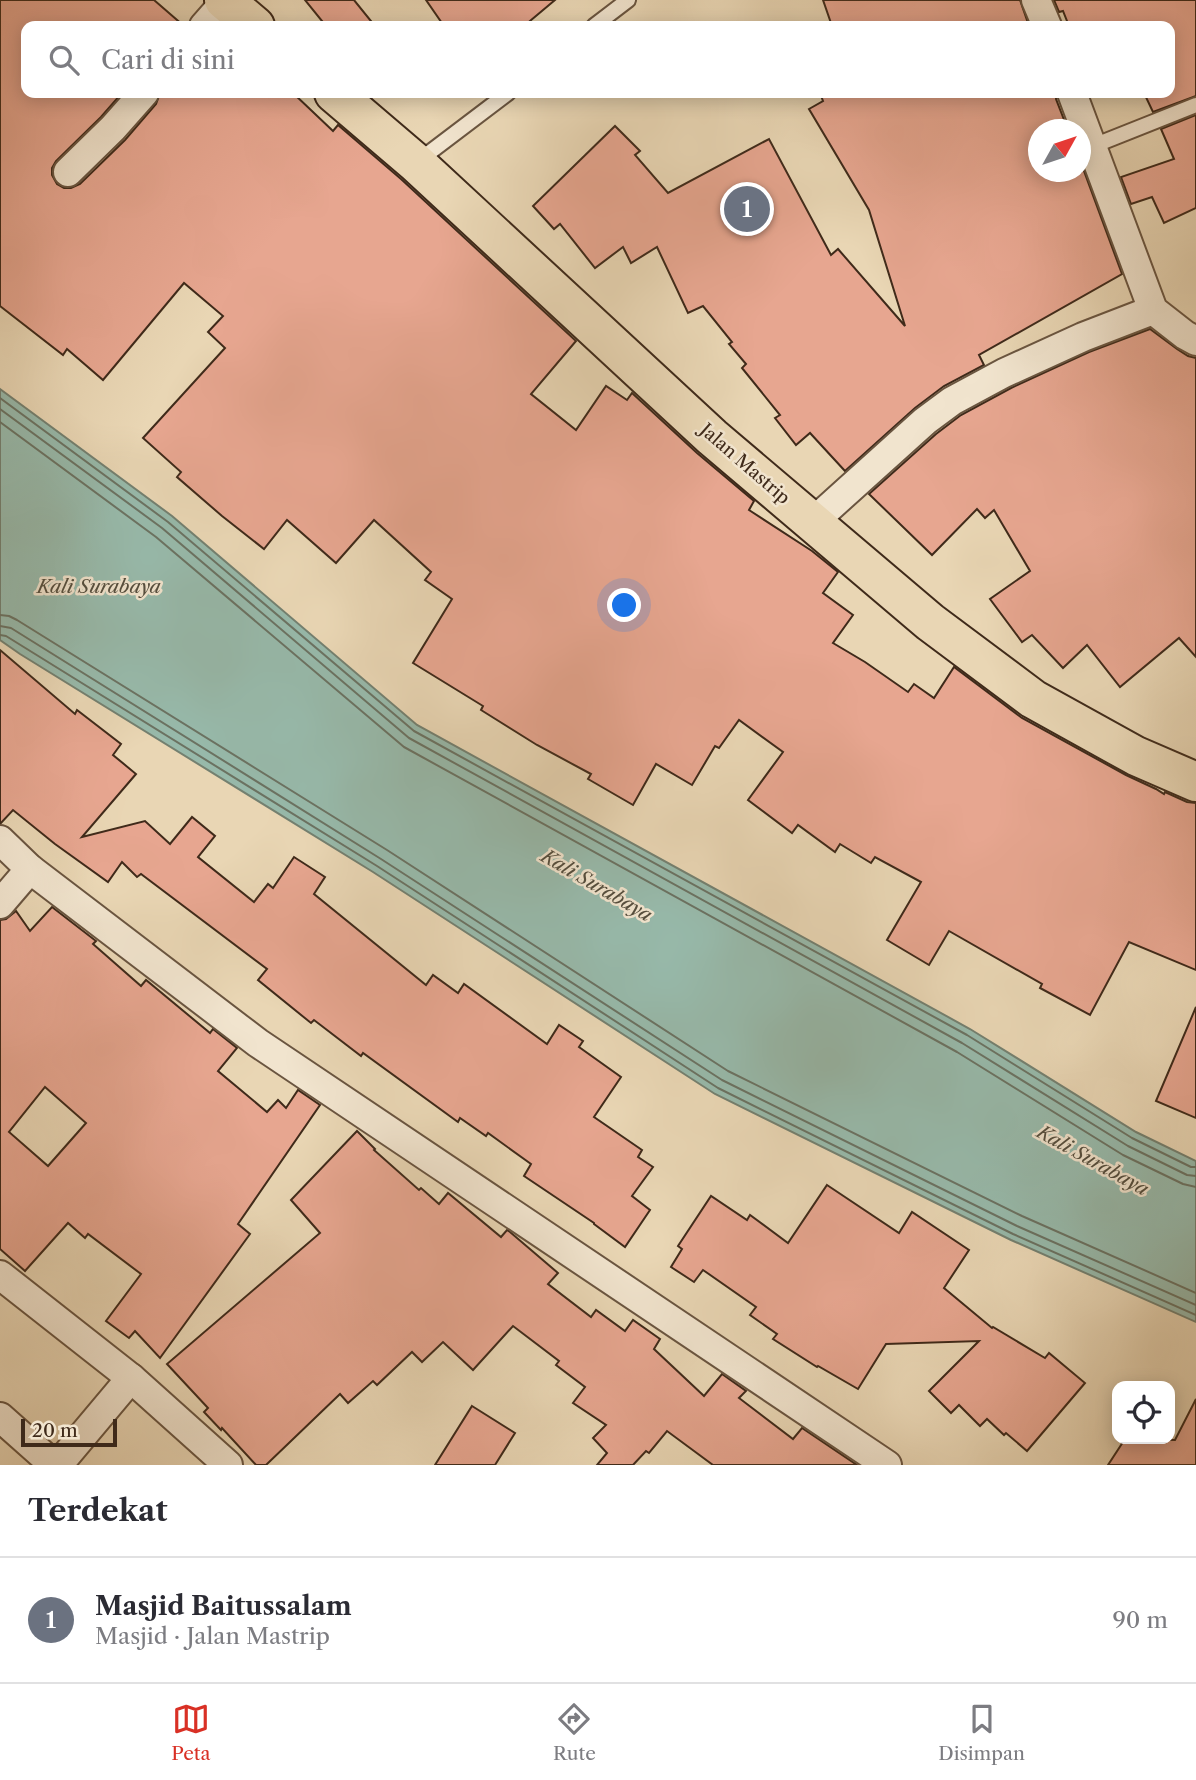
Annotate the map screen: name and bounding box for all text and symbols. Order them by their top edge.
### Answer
search box [21,21,1175,98]
icon: search [45,41,83,79]
text: Cari di sini [101,44,235,76]
north arrow [1028,119,1091,182]
pin: 1 [724,183,770,235]
street label: Jalan Mastrip [693,417,795,509]
water label: Kali Surabaya [35,575,162,598]
your location [607,588,641,622]
water label: Kali Surabaya [536,844,657,927]
water label: Kali Surabaya [1031,1119,1153,1201]
map controls [1112,1381,1175,1444]
button: locate [1112,1381,1175,1444]
scale bar [21,1416,117,1448]
text: 20 m [32,1419,78,1442]
text: Terdekat [28,1492,168,1529]
text: Masjid Baitussalam [95,1590,352,1622]
text: 1 [46,1606,56,1634]
text: 90 m [1112,1606,1168,1634]
text: Masjid · Jalan Mastrip [95,1622,330,1650]
tab: Peta [171,1700,211,1765]
tab: Rute [553,1700,596,1765]
tab: Disimpan [938,1700,1025,1765]

